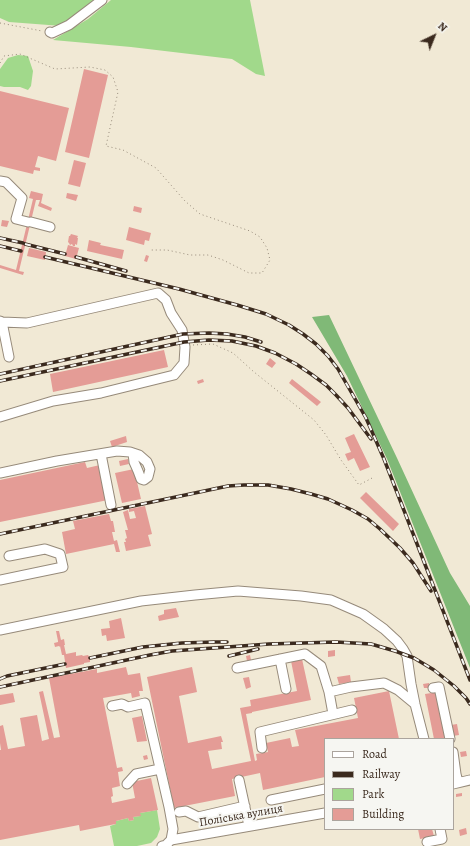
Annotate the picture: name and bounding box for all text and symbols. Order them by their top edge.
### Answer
north arrow [414,16,454,56]
text: N [434,19,451,35]
legend [324,738,454,830]
text: Road [362,746,387,762]
text: Railway [362,766,400,782]
text: Park [362,786,385,802]
street label: Поліська вулиця [198,802,284,830]
text: Building [362,806,404,822]

